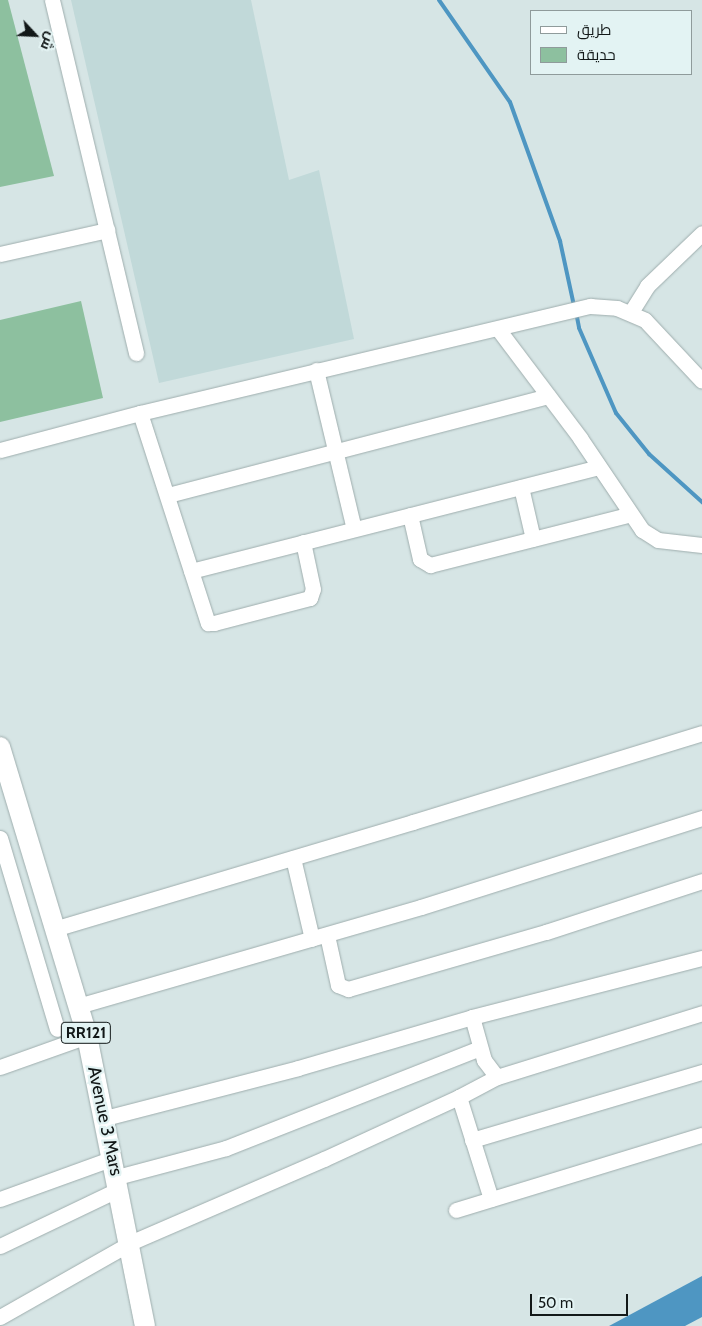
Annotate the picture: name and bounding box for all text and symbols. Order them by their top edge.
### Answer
north arrow [10,10,60,60]
legend [530,10,692,75]
text: طريق [577,21,611,39]
text: ش [37,29,61,53]
text: حديقة [577,46,616,64]
road number: RR121 [60,1020,112,1046]
street label: Avenue 3 Mars [83,1064,127,1178]
scale bar [532,1284,630,1316]
text: 50 m [538,1294,573,1312]

